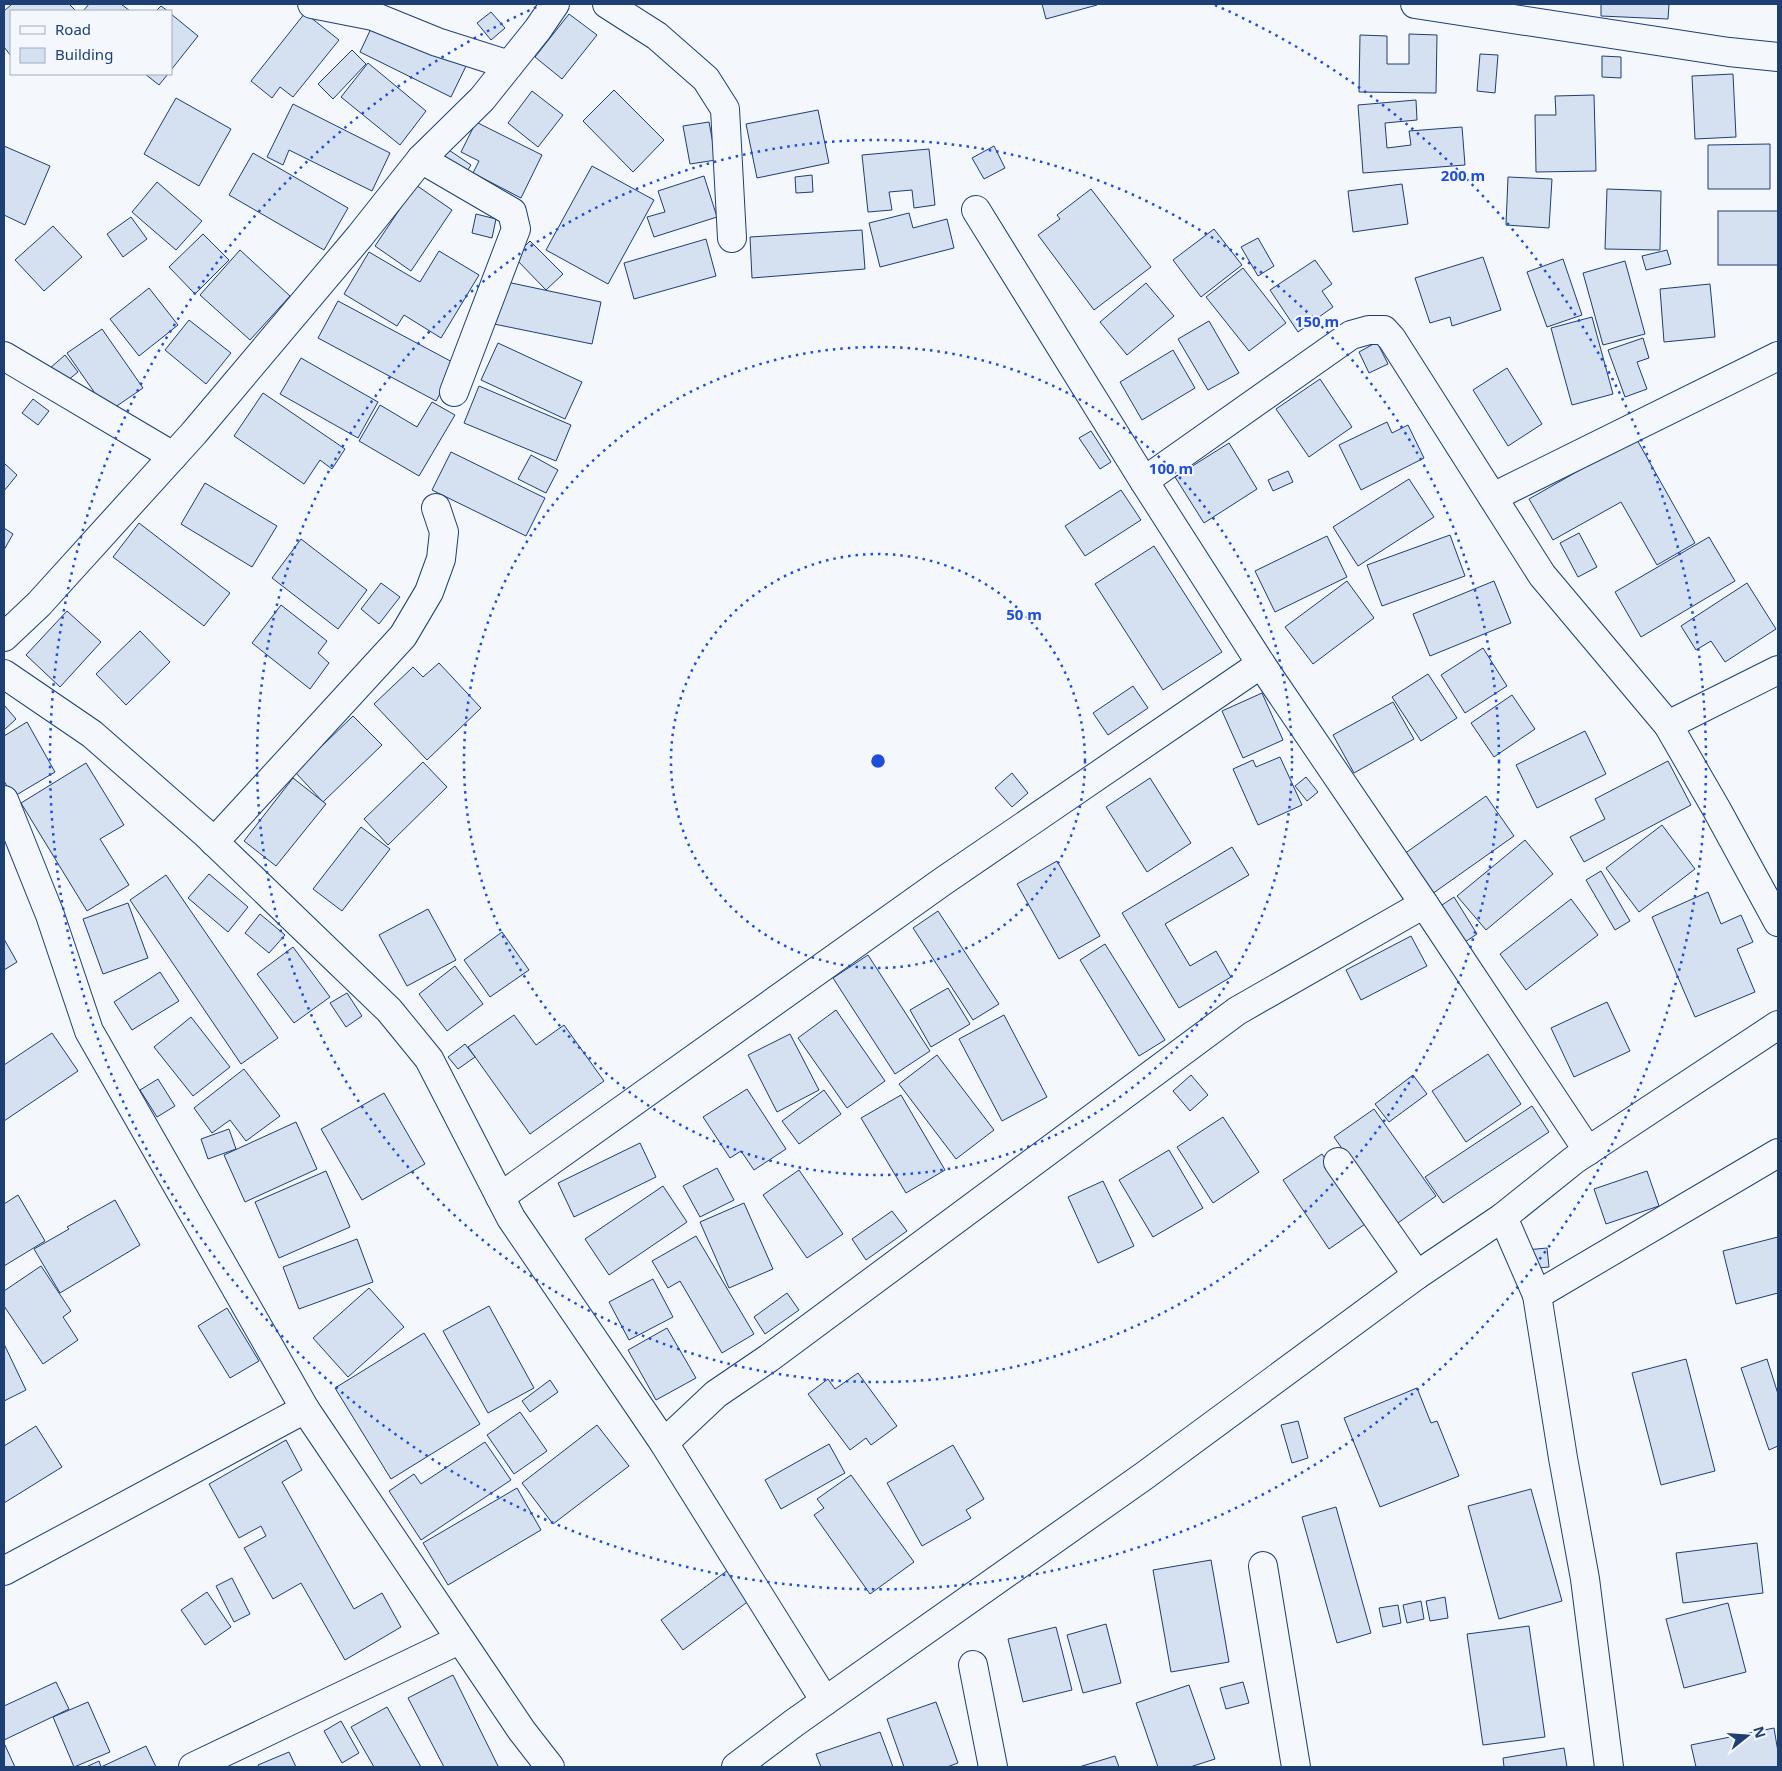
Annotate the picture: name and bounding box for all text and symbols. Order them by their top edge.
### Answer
legend [10,10,172,75]
text: Road [55,19,91,39]
text: Building [55,44,113,64]
text: 200 m [1441,165,1485,185]
text: 150 m [1295,311,1339,331]
text: 100 m [1149,458,1193,478]
text: 50 m [1006,604,1042,624]
centre of rings [869,752,887,770]
north arrow [1722,1711,1772,1761]
text: N [1749,1724,1771,1740]

